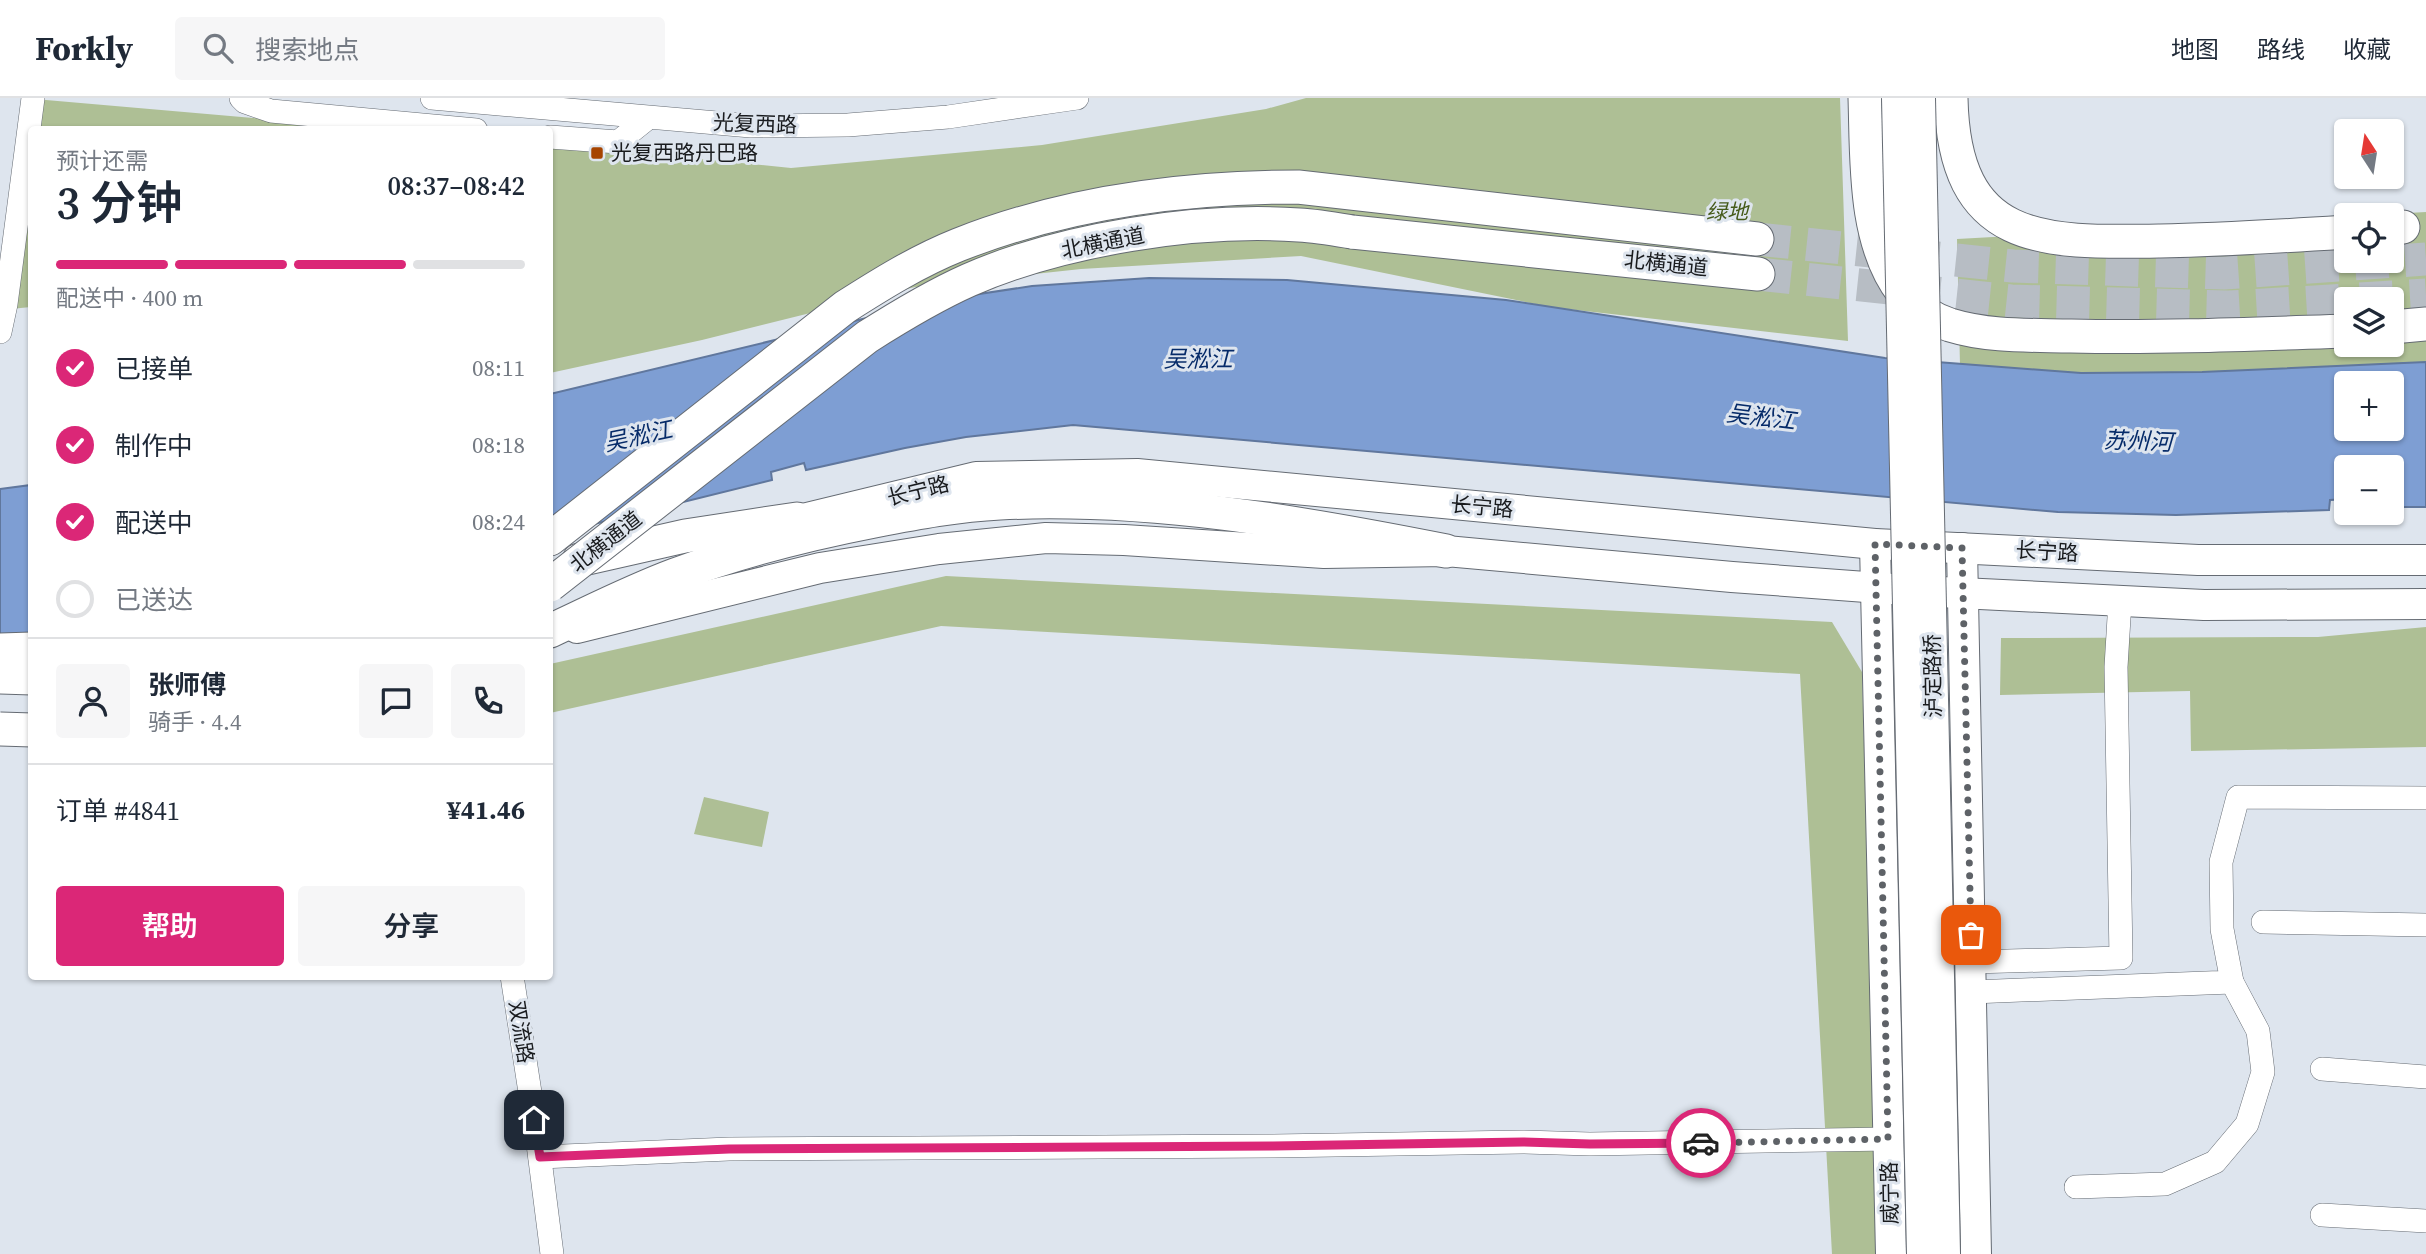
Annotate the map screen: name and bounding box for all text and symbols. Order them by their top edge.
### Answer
search box [175,17,665,80]
text: Forkly [35,26,133,71]
icon: search [199,29,237,67]
text: 搜索地点 [255,32,359,68]
text: 地图 [2171,33,2219,66]
text: 路线 [2257,33,2305,66]
text: 收藏 [2343,33,2391,66]
street label: 光复西路 [713,108,797,139]
north arrow [2334,119,2404,189]
map controls [2334,119,2404,525]
place label: 光复西路丹巴路 [611,138,758,167]
text: 预计还需 [56,145,148,177]
marker: 光复西路丹巴路 [589,145,605,161]
text: 08:37–08:42 [388,168,525,204]
text: 3 分钟 [56,171,182,234]
park label: 绿地 [1706,197,1750,226]
button: locate [2334,203,2404,273]
street label: 北横通道 [1059,220,1147,265]
street label: 北横通道 [1623,245,1709,282]
text: 配送中 · 400 m [56,282,203,314]
button: layers [2334,287,2404,357]
water label: 吴淞江 [1164,343,1236,375]
icon: check [56,349,94,387]
text: 已接单 [115,351,193,387]
text: 08:11 [472,352,525,384]
button: + [2334,371,2404,441]
water label: 吴淞江 [1725,397,1800,437]
water label: 吴淞江 [601,413,678,459]
water label: 苏州河 [2103,424,2177,458]
icon: check [56,426,94,464]
text: 制作中 [115,428,193,464]
text: 08:18 [472,429,525,461]
button: − [2334,455,2404,525]
street label: 长宁路 [884,469,952,512]
street label: 长宁路 [1449,489,1515,524]
icon: check [56,503,94,541]
street label: 北横通道 [564,504,648,579]
text: 配送中 [115,505,193,541]
text: 08:24 [472,506,525,538]
street label: 长宁路 [2015,535,2079,568]
text: 已送达 [115,582,193,618]
street label: 泸定路桥 [1917,634,1948,718]
button: person [56,664,130,738]
button: chat [359,664,433,738]
button: phone [451,664,525,738]
text: 张师傅 [148,667,226,703]
text: 骑手 · 4.4 [148,706,242,738]
text: ¥41.46 [447,792,525,828]
text: 订单 #4841 [56,793,180,829]
button: 帮助 [56,886,284,966]
button: 分享 [298,886,525,966]
pin [1941,905,2001,965]
icon: bag [1952,916,1990,954]
street label: 双流路 [502,999,541,1065]
pin [504,1090,564,1150]
icon: home [515,1101,553,1139]
courier [1666,1108,1736,1178]
icon: car [1682,1124,1720,1162]
street label: 威宁路 [1874,1161,1905,1225]

